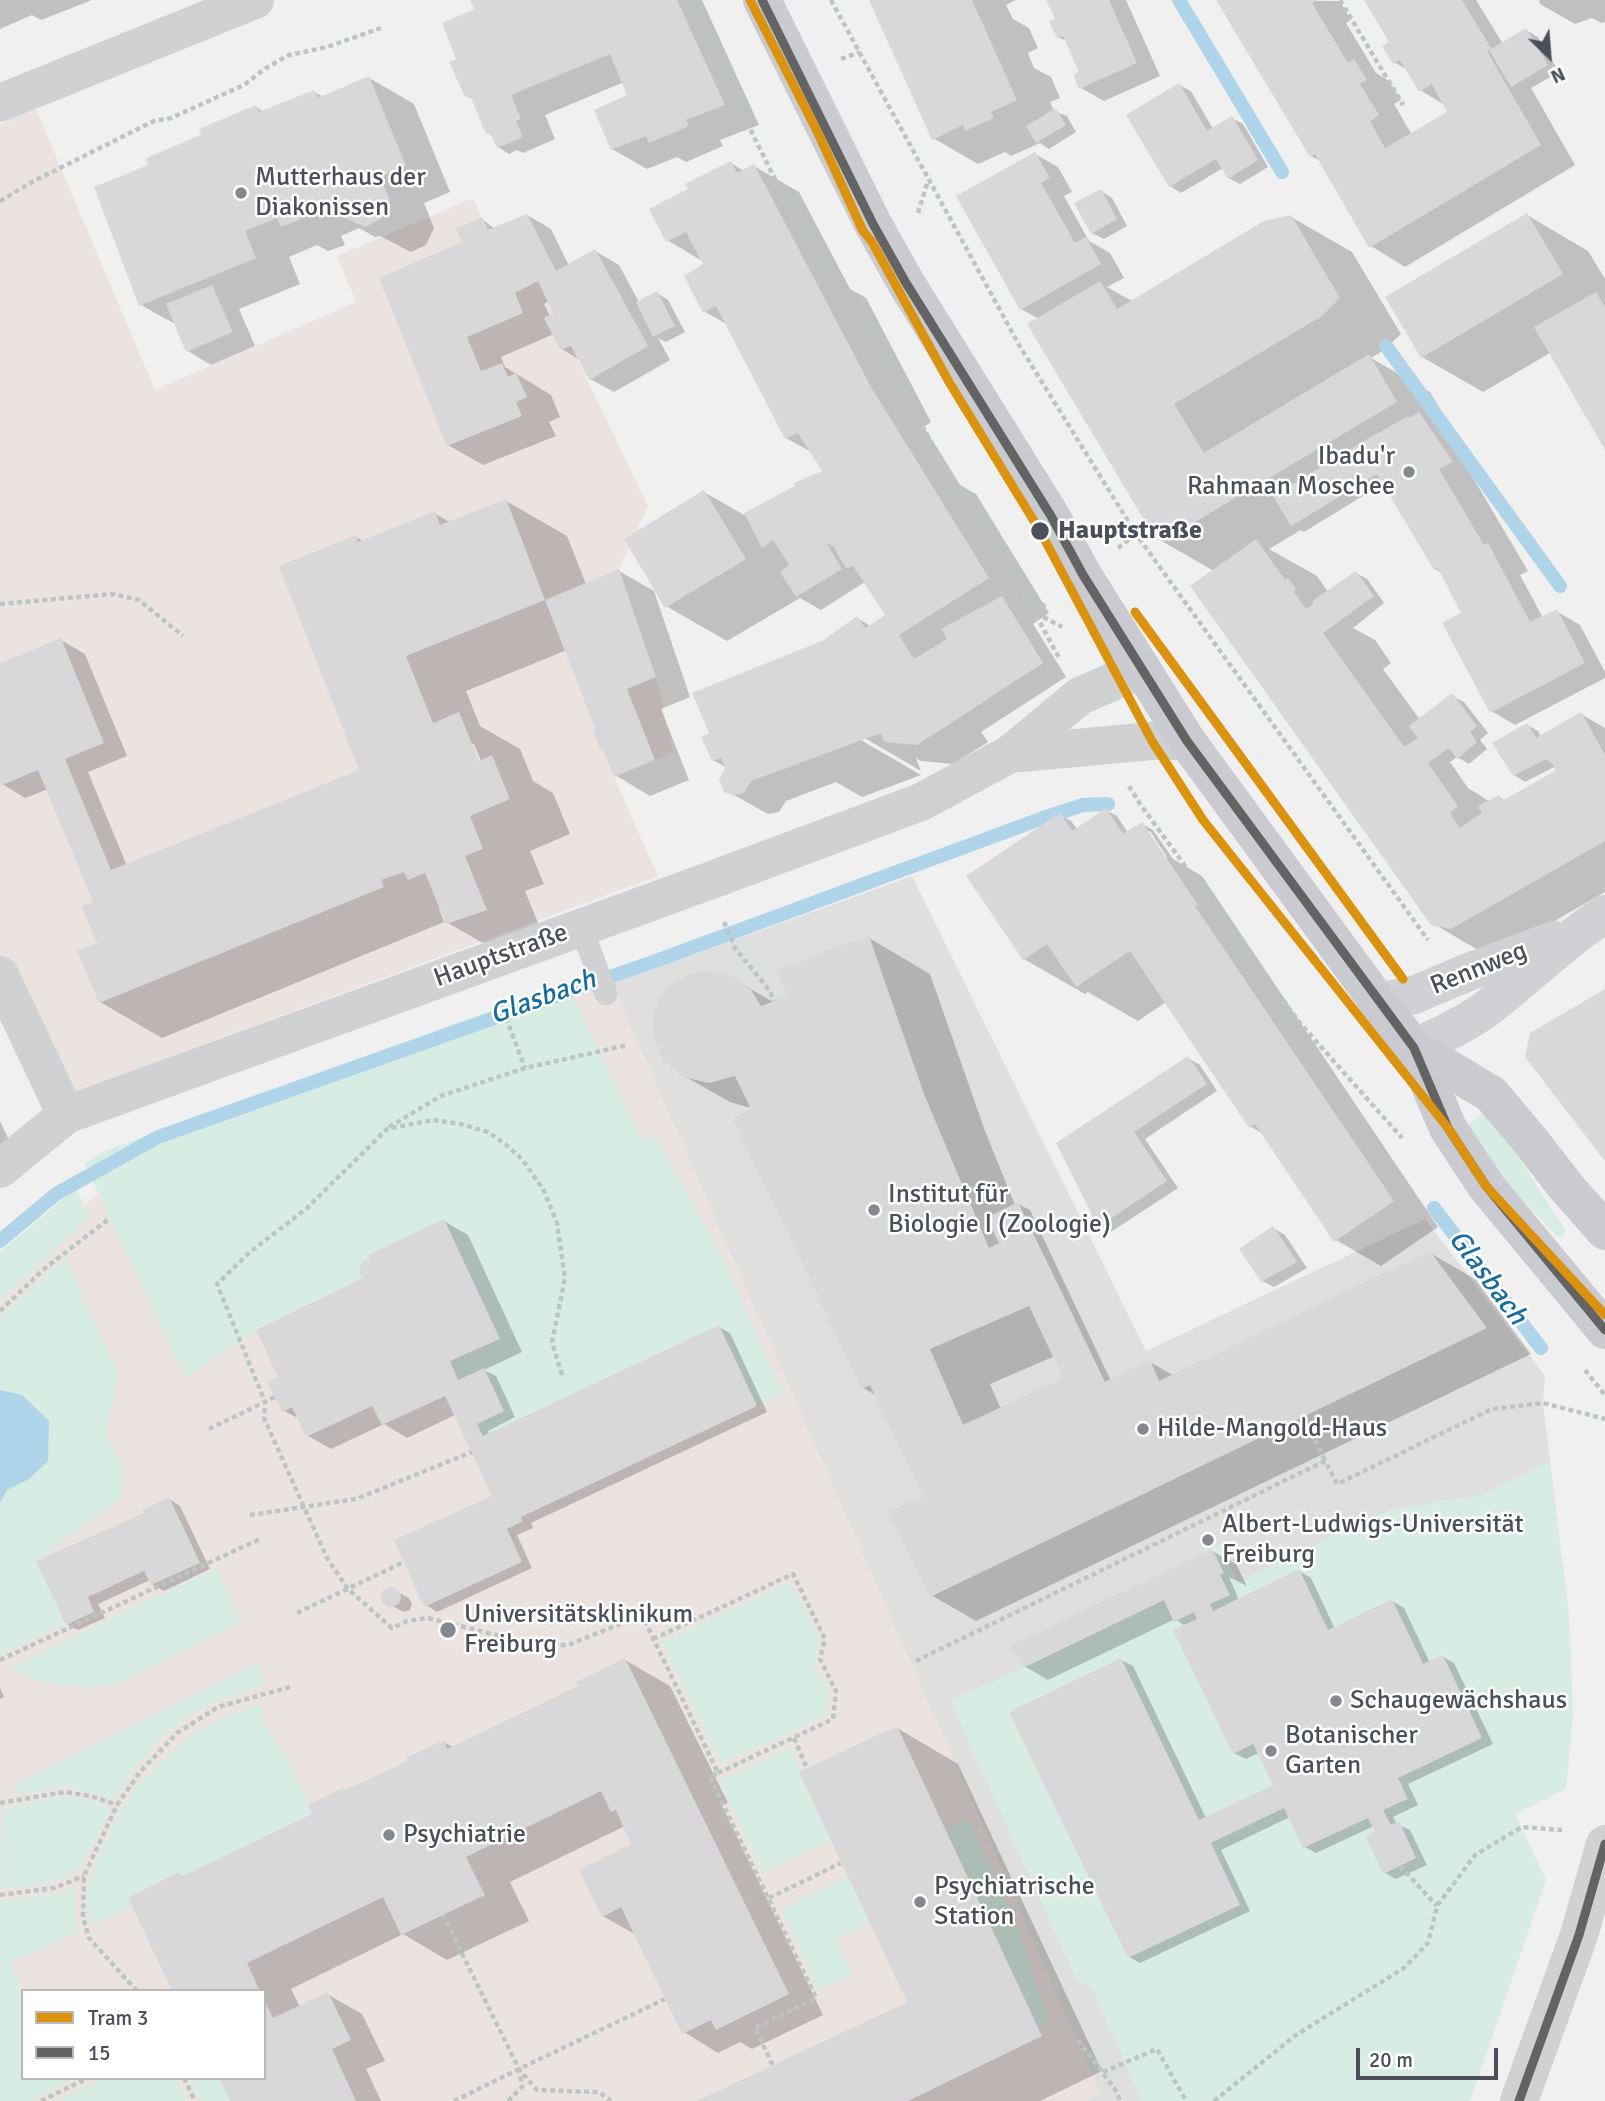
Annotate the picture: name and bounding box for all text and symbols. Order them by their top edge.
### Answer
north arrow [1514,21,1584,91]
text: N [1547,61,1569,89]
place label: Mutterhaus der Diakonissen [255,162,426,224]
marker: Mutterhaus der Diakonissen [233,185,249,201]
place label: Ibadu'r Rahmaan Moschee [1187,441,1395,503]
marker: Ibadu'r Rahmaan Moschee [1401,464,1417,480]
place label: Hauptstraße [1058,515,1202,547]
marker: Hauptstraße [1029,520,1051,542]
street label: Hauptstraße [430,917,572,995]
street label: Rennweg [1426,936,1532,1002]
water label: Glasbach [486,963,600,1033]
place label: Institut für Biologie I (Zoologie) [888,1179,1111,1240]
marker: Institut für Biologie I (Zoologie) [866,1202,882,1218]
water label: Glasbach [1440,1224,1534,1332]
place label: Hilde-Mangold-Haus [1157,1413,1387,1445]
marker: Hilde-Mangold-Haus [1135,1421,1151,1437]
place label: Albert-Ludwigs-Universität Freiburg [1222,1509,1523,1570]
marker: Albert-Ludwigs-Universität Freiburg [1200,1532,1216,1548]
place label: Universitätsklinikum Freiburg [464,1599,693,1660]
marker: Universitätsklinikum Freiburg [438,1620,458,1640]
place label: Schaugewächshaus [1350,1685,1567,1717]
marker: Schaugewächshaus [1328,1693,1344,1709]
place label: Botanischer Garten [1285,1720,1418,1782]
marker: Botanischer Garten [1263,1743,1279,1759]
place label: Psychiatrie [403,1819,526,1851]
marker: Psychiatrie [381,1827,397,1843]
place label: Psychiatrische Station [934,1871,1095,1932]
marker: Psychiatrische Station [912,1894,928,1910]
legend [21,1989,266,2080]
text: Tram 3 [88,2005,148,2031]
scale bar [1360,2035,1502,2078]
text: 15 [88,2040,111,2066]
text: 20 m [1369,2047,1413,2073]

